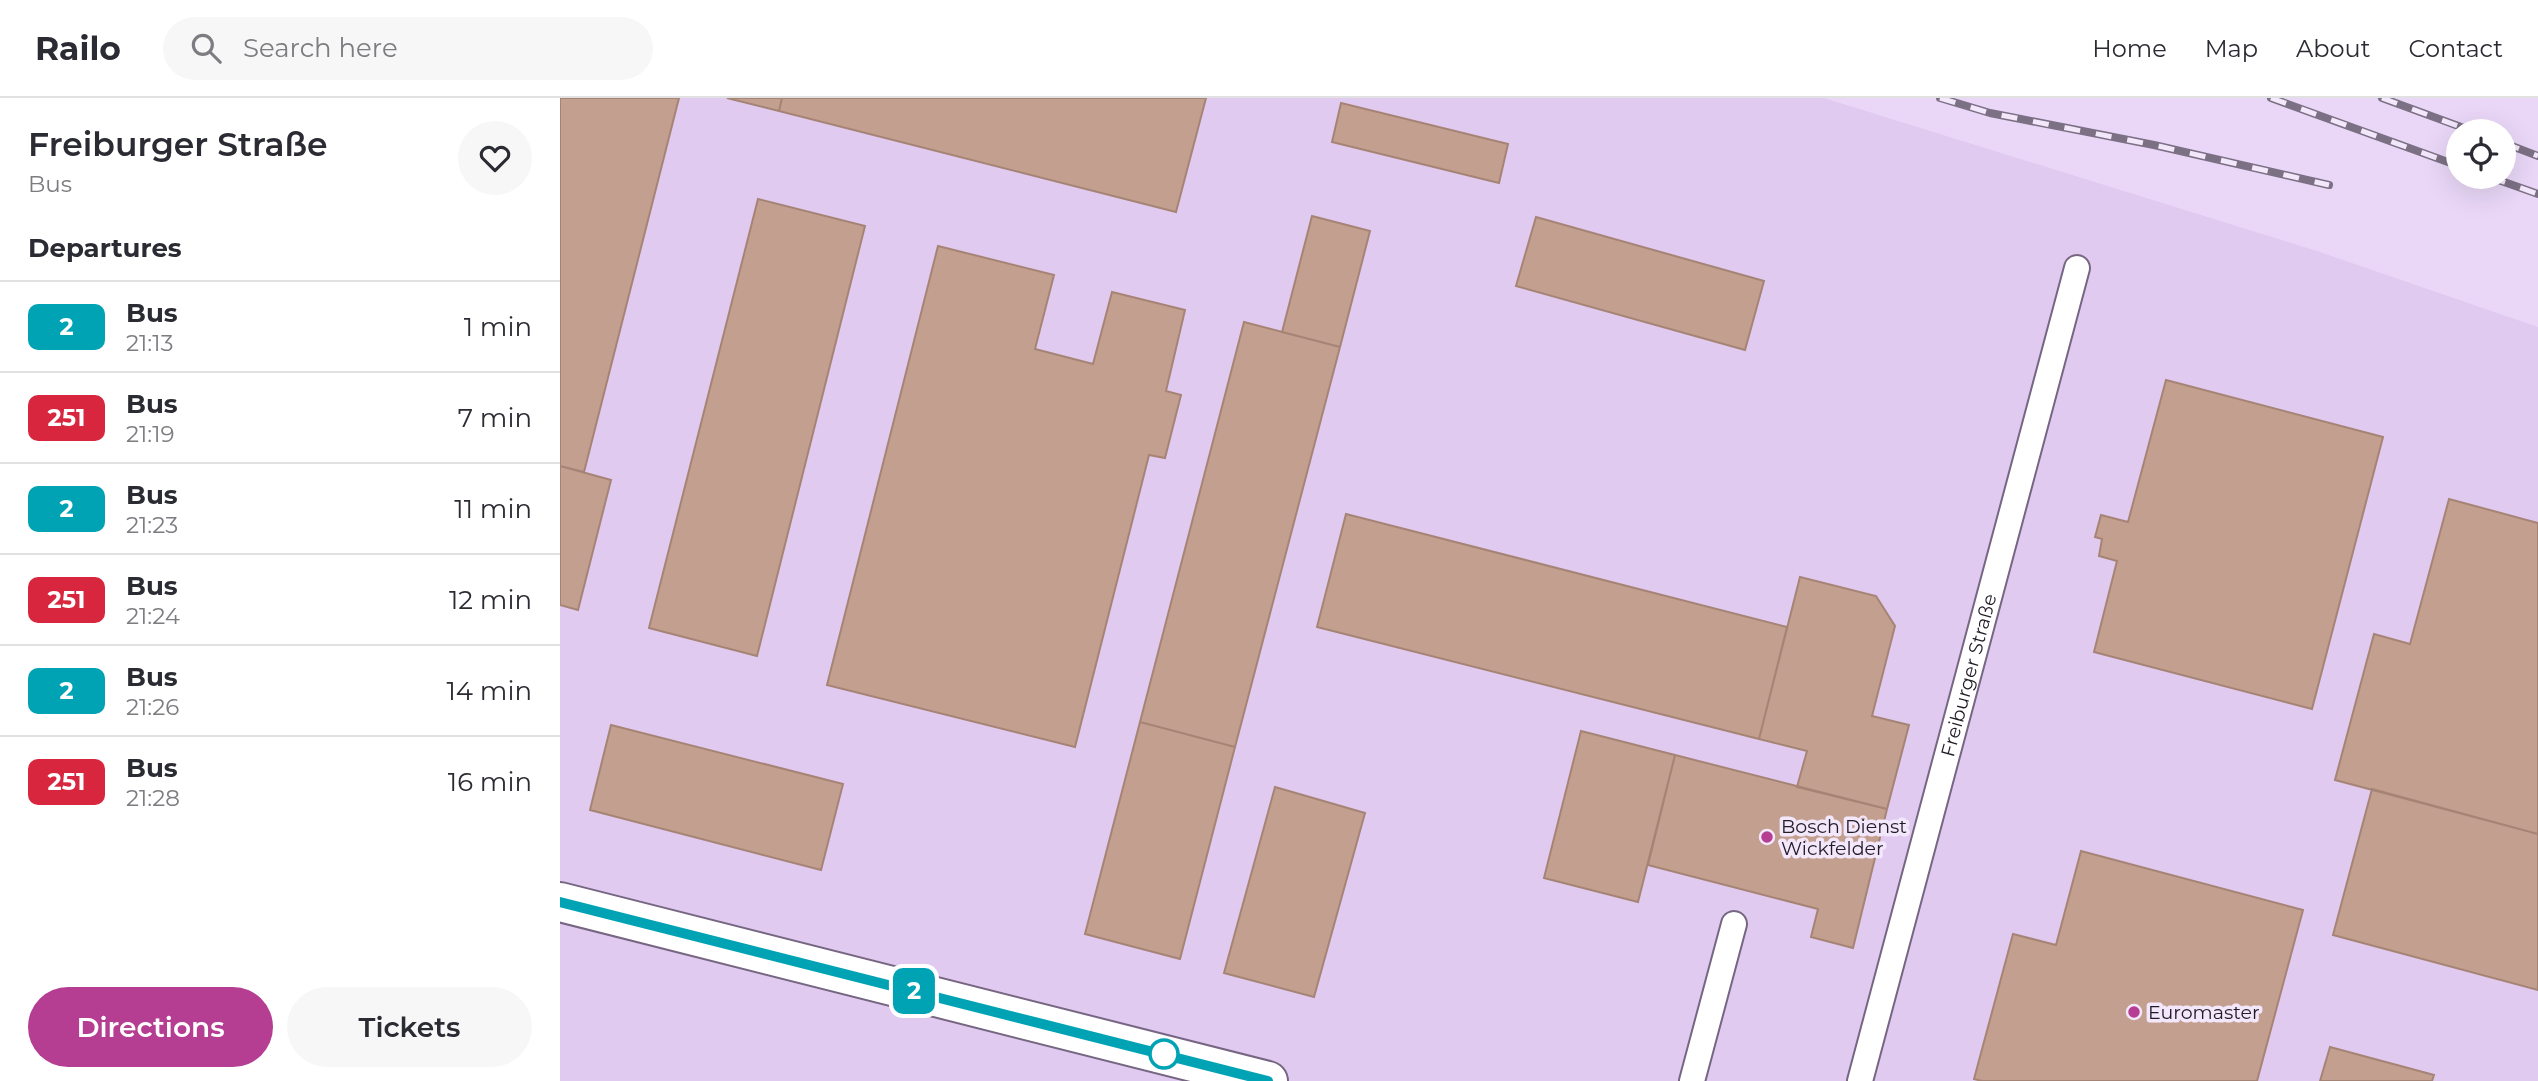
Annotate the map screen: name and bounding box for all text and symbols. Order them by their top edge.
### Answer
search box [163,17,653,80]
text: Railo [35,28,121,68]
icon: search [187,29,225,67]
text: Search here [243,32,398,64]
text: Home [2092,34,2167,63]
text: Map [2205,34,2258,63]
text: About [2296,34,2370,63]
text: Contact [2408,34,2503,63]
map controls [2446,119,2516,189]
button: locate [2446,119,2516,189]
button: heart [458,121,532,195]
text: Freiburger Straße [28,124,328,164]
text: Bus [28,170,72,198]
text: Departures [28,232,182,264]
text: Bus [126,297,178,329]
text: 1 min [464,311,532,343]
text: 2 [59,312,74,341]
text: 21:13 [126,329,174,357]
text: Bus [126,388,178,420]
text: 7 min [458,402,532,434]
text: 251 [48,403,85,432]
text: 21:19 [126,420,175,448]
text: Bus [126,479,178,511]
text: 11 min [454,493,532,525]
text: 2 [59,494,74,523]
text: 21:23 [126,511,178,539]
text: Bus [126,570,178,602]
text: 12 min [449,584,532,616]
text: 251 [48,585,85,614]
street label: Freiburger Straße [1936,591,2001,759]
text: 21:24 [126,602,180,630]
text: Bus [126,661,178,693]
text: 14 min [446,675,532,707]
text: 2 [59,676,74,705]
text: 21:26 [126,693,179,721]
text: Bus [126,752,178,784]
text: 16 min [448,766,532,798]
text: 251 [48,767,85,796]
text: 21:28 [126,784,180,812]
place label: Bosch Dienst Wickfelder [1781,815,1907,860]
marker: Bosch Dienst Wickfelder [1759,829,1775,845]
line badge: 2 [891,968,937,1014]
text: 2 [907,976,921,1005]
button: Directions [28,987,273,1067]
button: Tickets [287,987,532,1067]
place label: Euromaster [2148,1001,2260,1024]
marker: Euromaster [2126,1004,2142,1020]
unlabelled marker [1149,1039,1179,1069]

